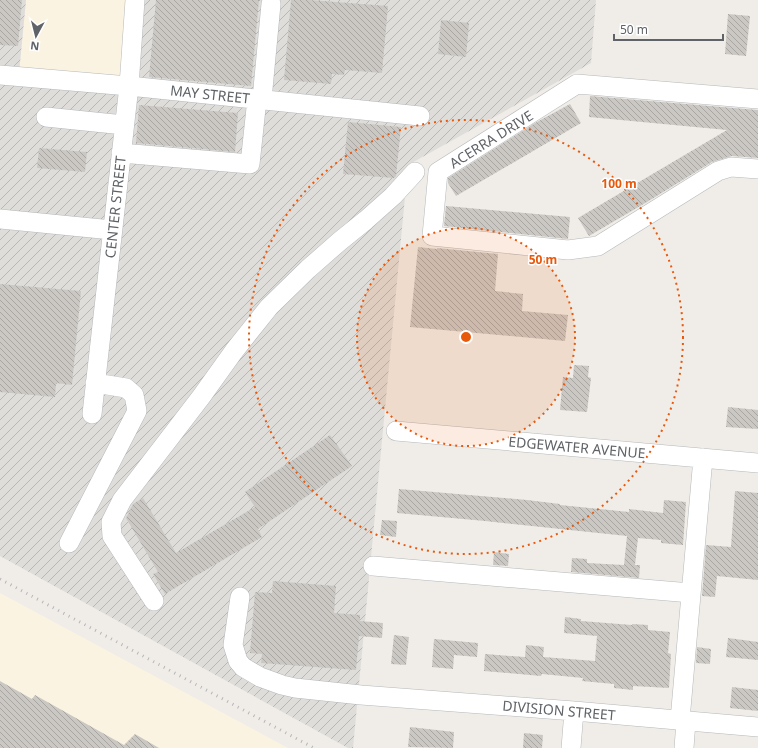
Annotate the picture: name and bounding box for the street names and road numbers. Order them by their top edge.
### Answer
street label: MAY STREET [169,80,251,108]
street label: ACERRA DRIVE [446,106,536,172]
street label: CENTER STREET [100,155,130,259]
street label: EDGEWATER AVENUE [508,432,646,462]
street label: DIVISION STREET [502,696,616,724]

